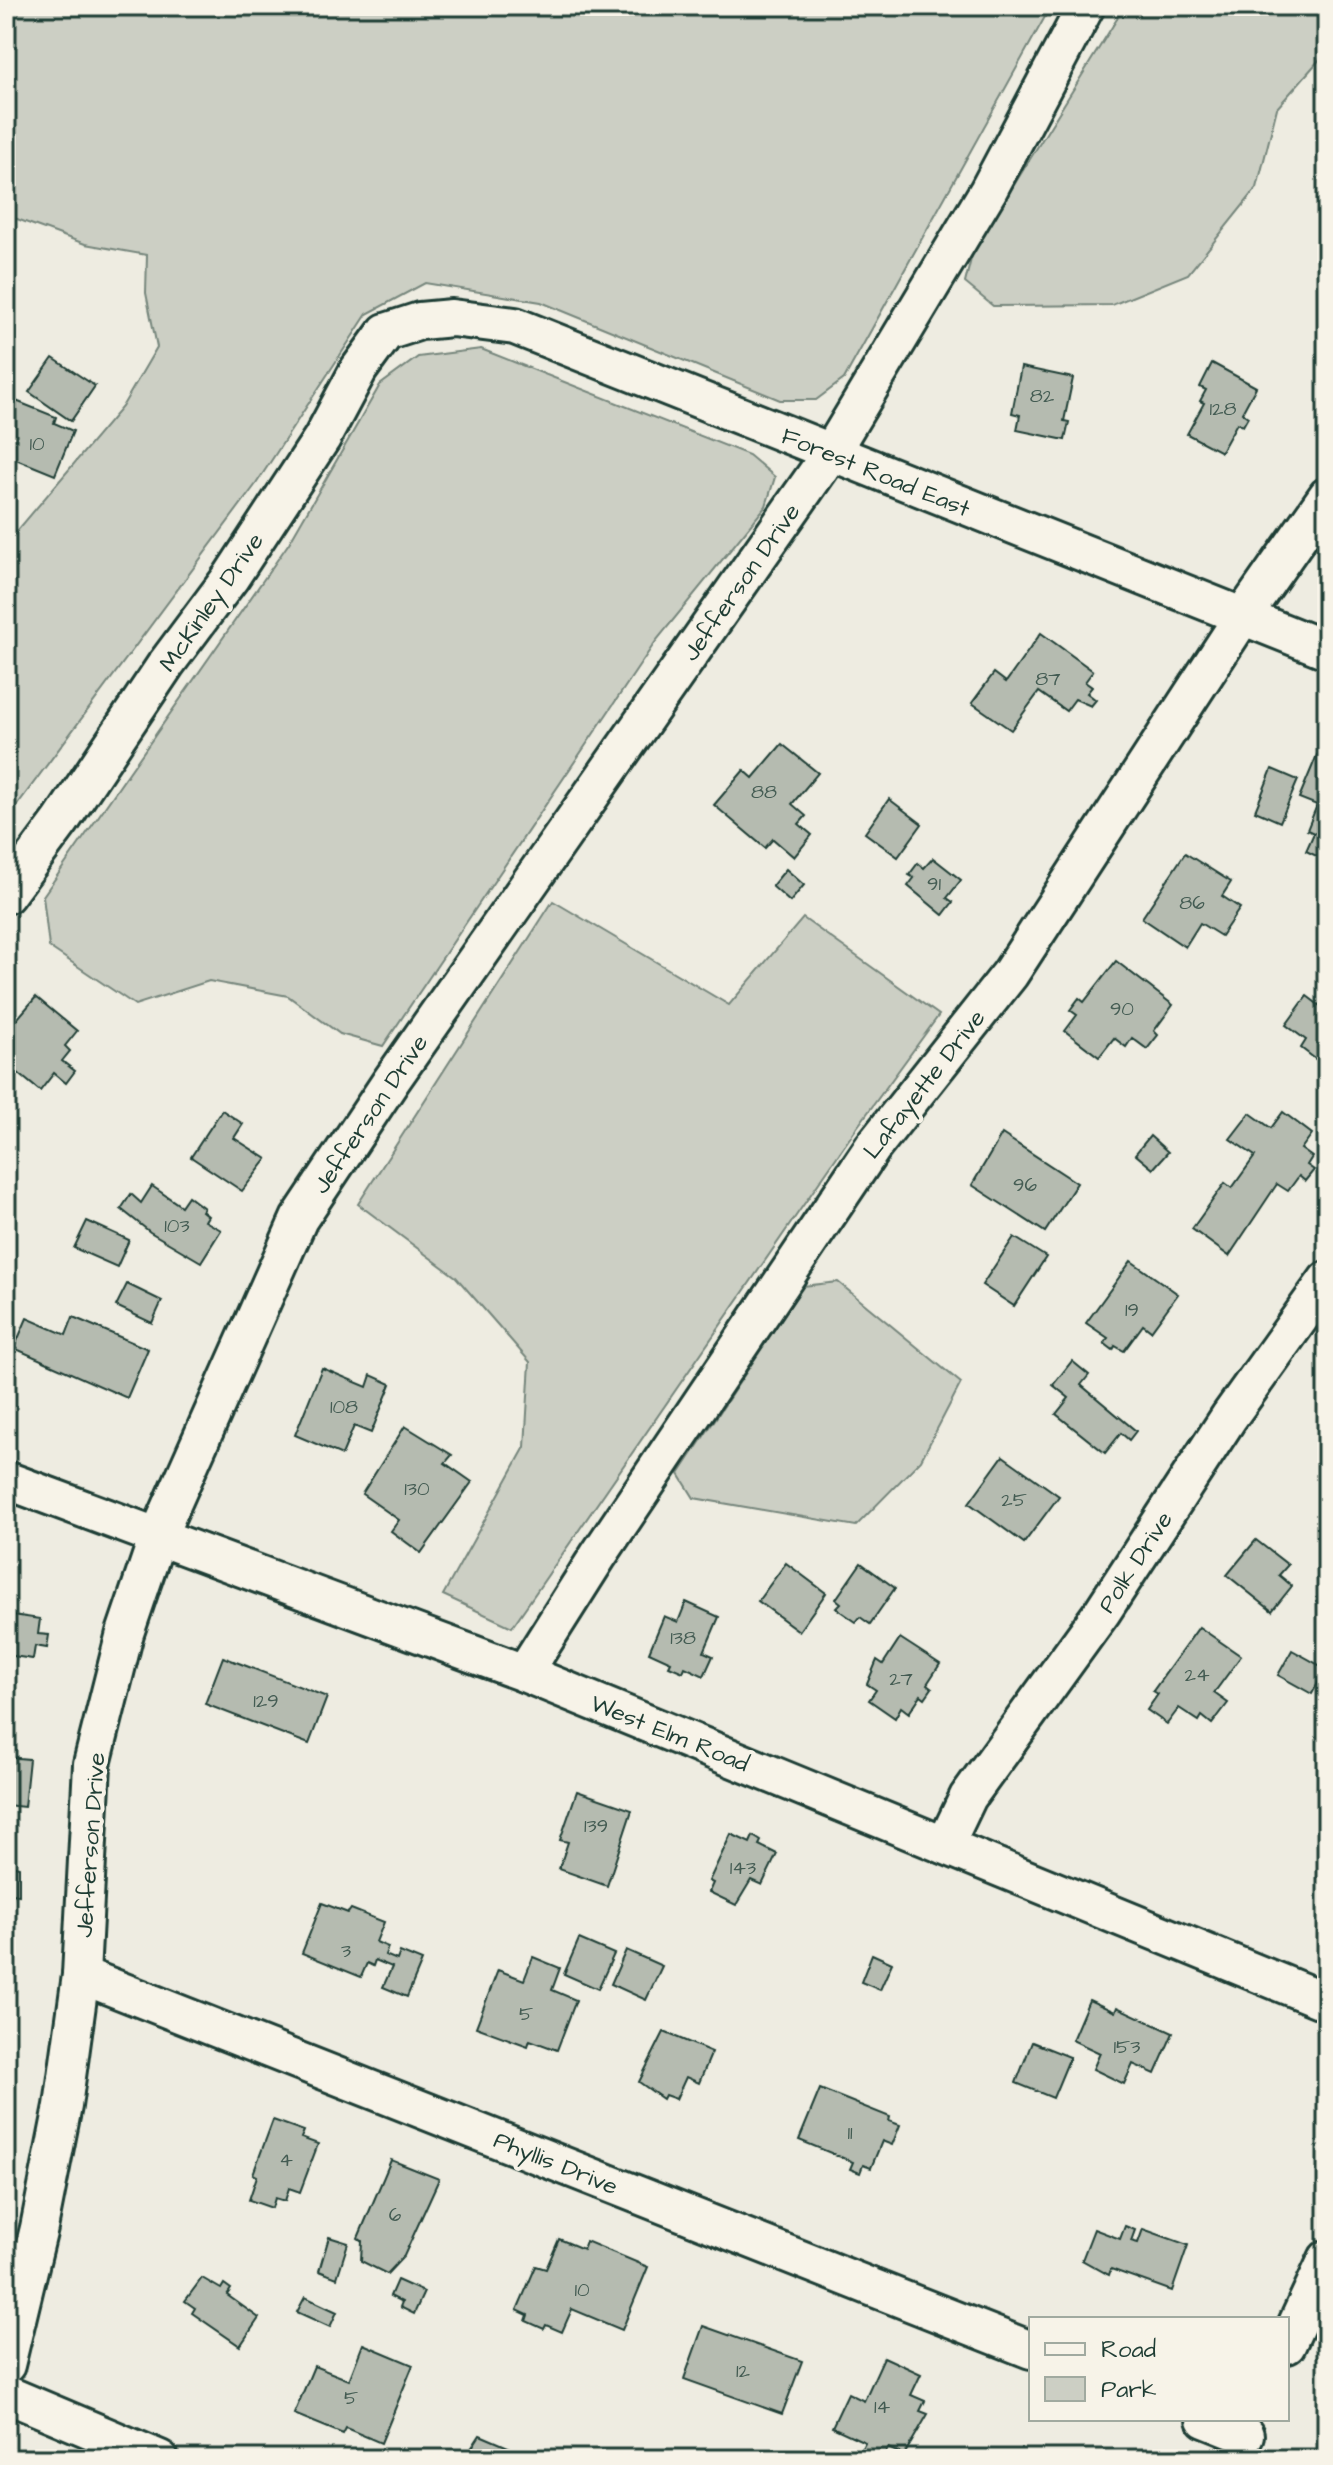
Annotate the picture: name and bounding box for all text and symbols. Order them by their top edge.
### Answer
house number: 82 [1030,382,1055,410]
house number: 128 [1210,395,1237,423]
street label: Forest Road East [776,420,975,526]
house number: 10 [29,430,45,458]
street label: Jefferson Drive [675,497,809,668]
street label: McKinley Drive [151,526,273,679]
house number: 87 [1035,665,1061,693]
house number: 88 [751,778,777,806]
house number: 91 [927,870,941,898]
house number: 86 [1179,889,1205,917]
house number: 90 [1110,995,1134,1023]
street label: Lafayette Drive [856,1003,995,1167]
street label: Jefferson Drive [305,1028,437,1201]
house number: 96 [1013,1171,1037,1199]
house number: 103 [164,1212,190,1240]
house number: 19 [1125,1296,1139,1324]
house number: 108 [330,1393,358,1421]
house number: 130 [404,1475,430,1503]
house number: 25 [1001,1486,1027,1514]
street label: Polk Drive [1090,1505,1181,1620]
house number: 138 [670,1624,696,1652]
house number: 24 [1184,1661,1210,1689]
house number: 27 [889,1665,913,1693]
house number: 129 [253,1687,279,1715]
street label: West Elm Road [585,1687,754,1781]
street label: Jefferson Drive [68,1751,114,1939]
house number: 139 [584,1812,608,1840]
house number: 143 [730,1854,756,1882]
house number: 3 [341,1937,351,1965]
house number: 5 [519,2000,533,2028]
house number: 153 [1114,2033,1140,2061]
house number: 11 [847,2119,853,2147]
street label: Phyllis Drive [488,2124,623,2205]
house number: 4 [279,2146,293,2174]
house number: 6 [389,2201,402,2229]
house number: 10 [574,2276,590,2304]
legend [1029,2317,1289,2421]
text: Road [1101,2333,1156,2367]
house number: 12 [736,2357,751,2385]
text: Park [1101,2373,1157,2407]
house number: 5 [344,2384,358,2412]
house number: 14 [874,2393,890,2421]

